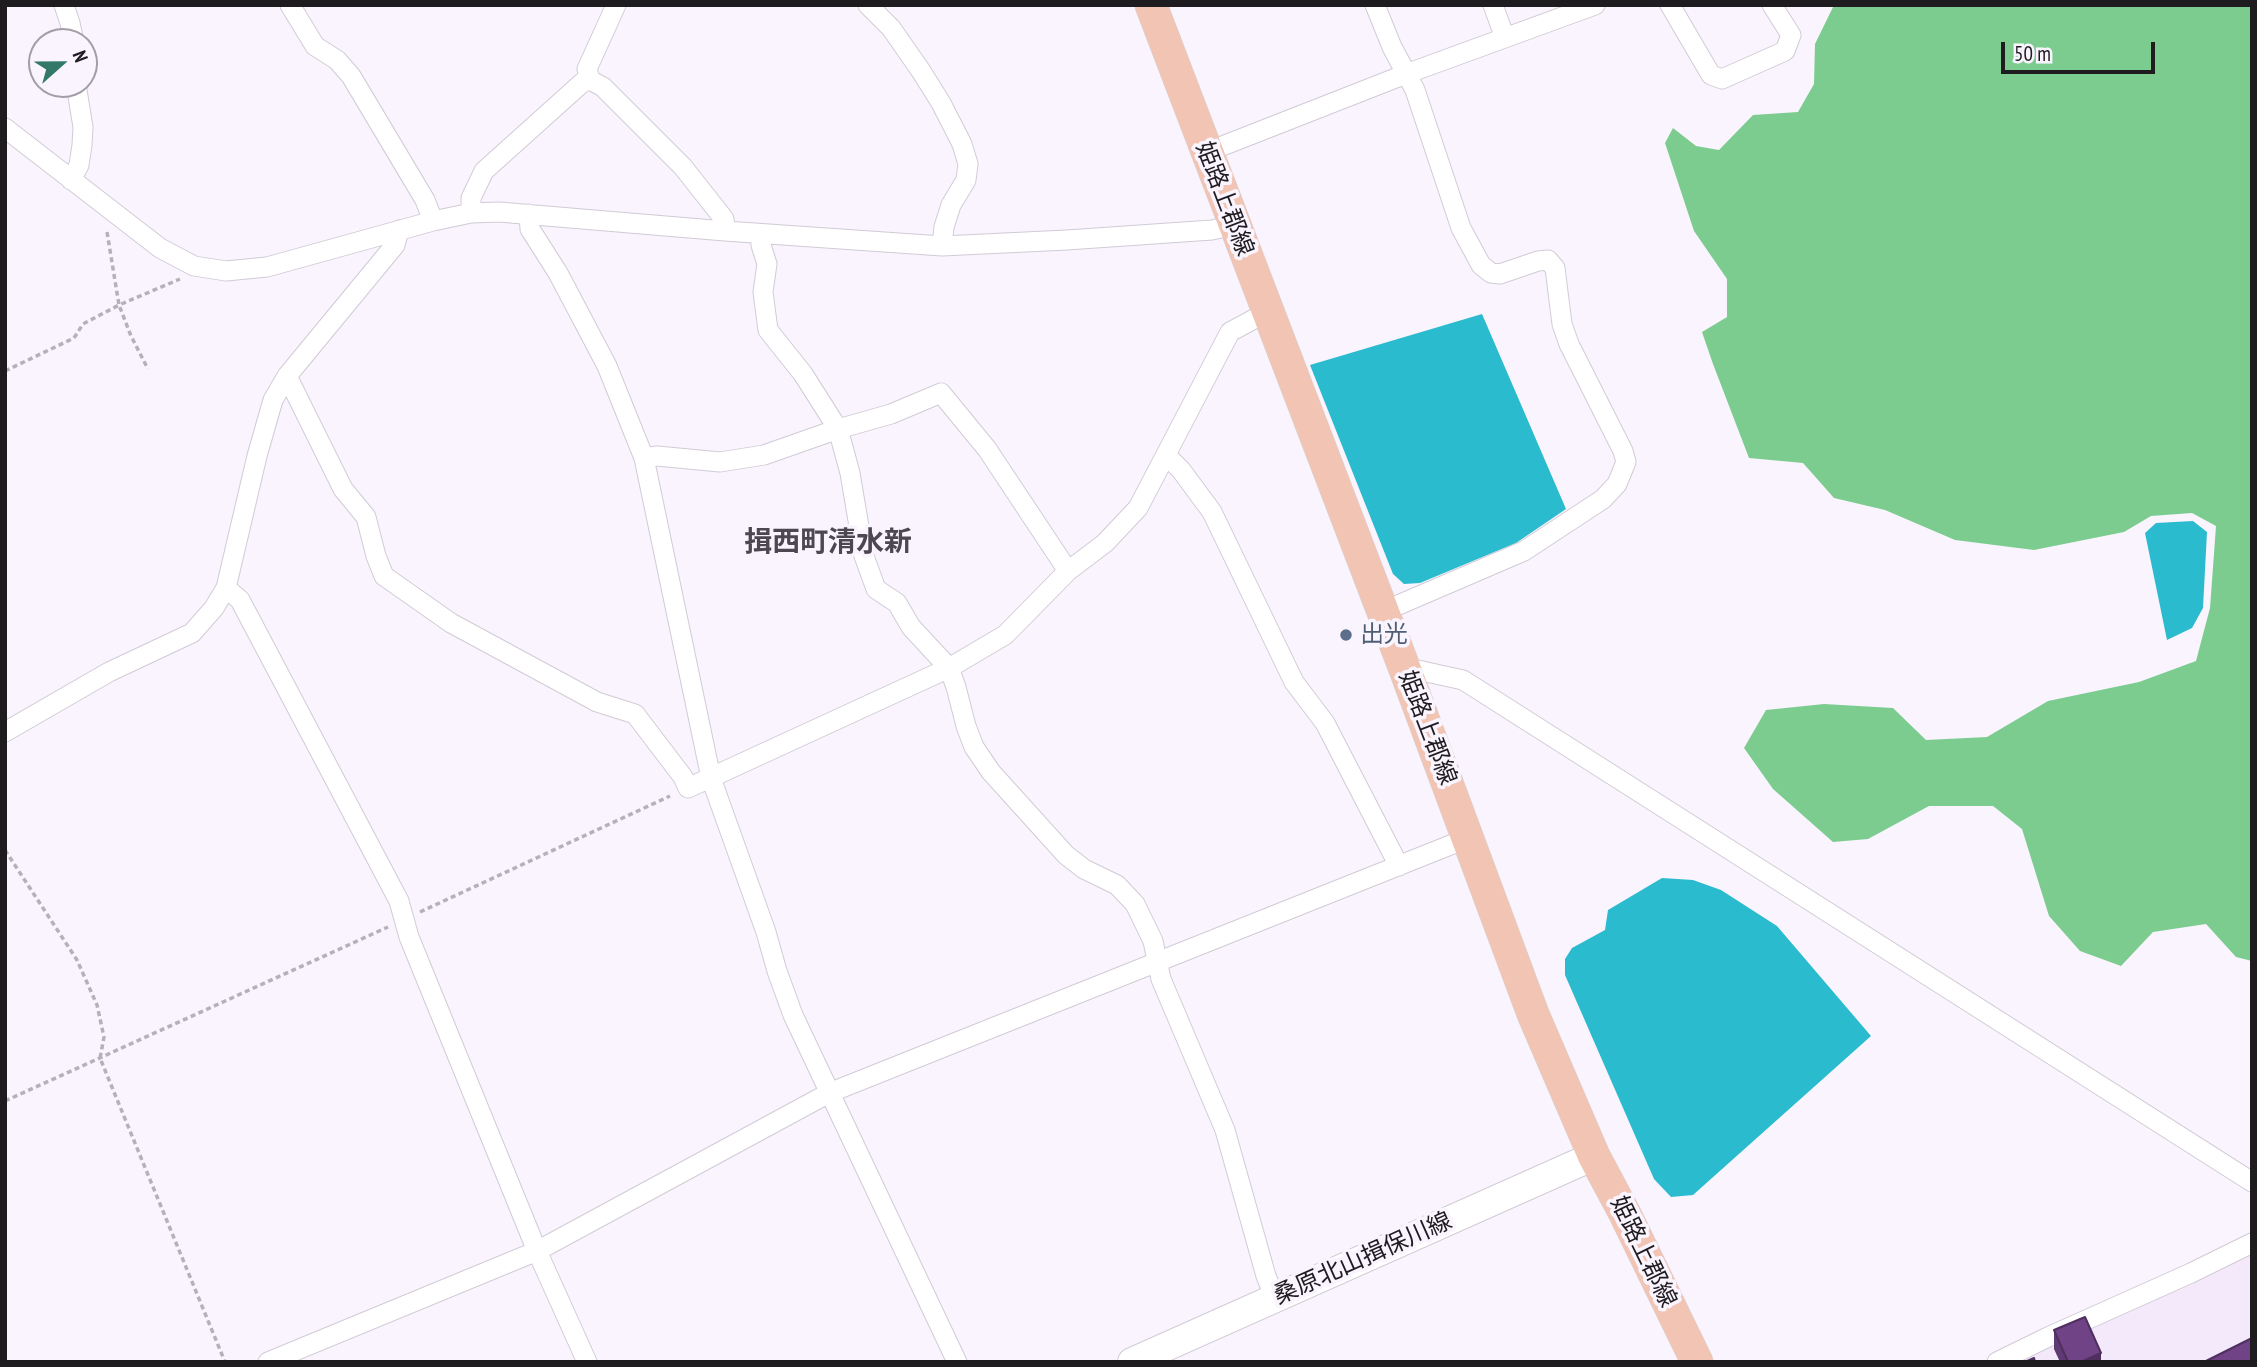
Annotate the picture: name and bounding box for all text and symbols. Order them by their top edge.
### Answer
north arrow [28,28,98,98]
scale bar [2005,28,2159,72]
text: 50 m [2014,40,2051,67]
text: N [68,47,94,65]
street label: 姫路上郡線 [1189,138,1259,260]
district label: 揖西町清水新 [744,526,912,560]
place label: 出光 [1360,621,1408,649]
marker: 出光 [1338,627,1354,643]
street label: 姫路上郡線 [1392,667,1462,789]
street label: 姫路上郡線 [1604,1192,1682,1312]
street label: 桑原北山揖保川線 [1269,1207,1457,1311]

